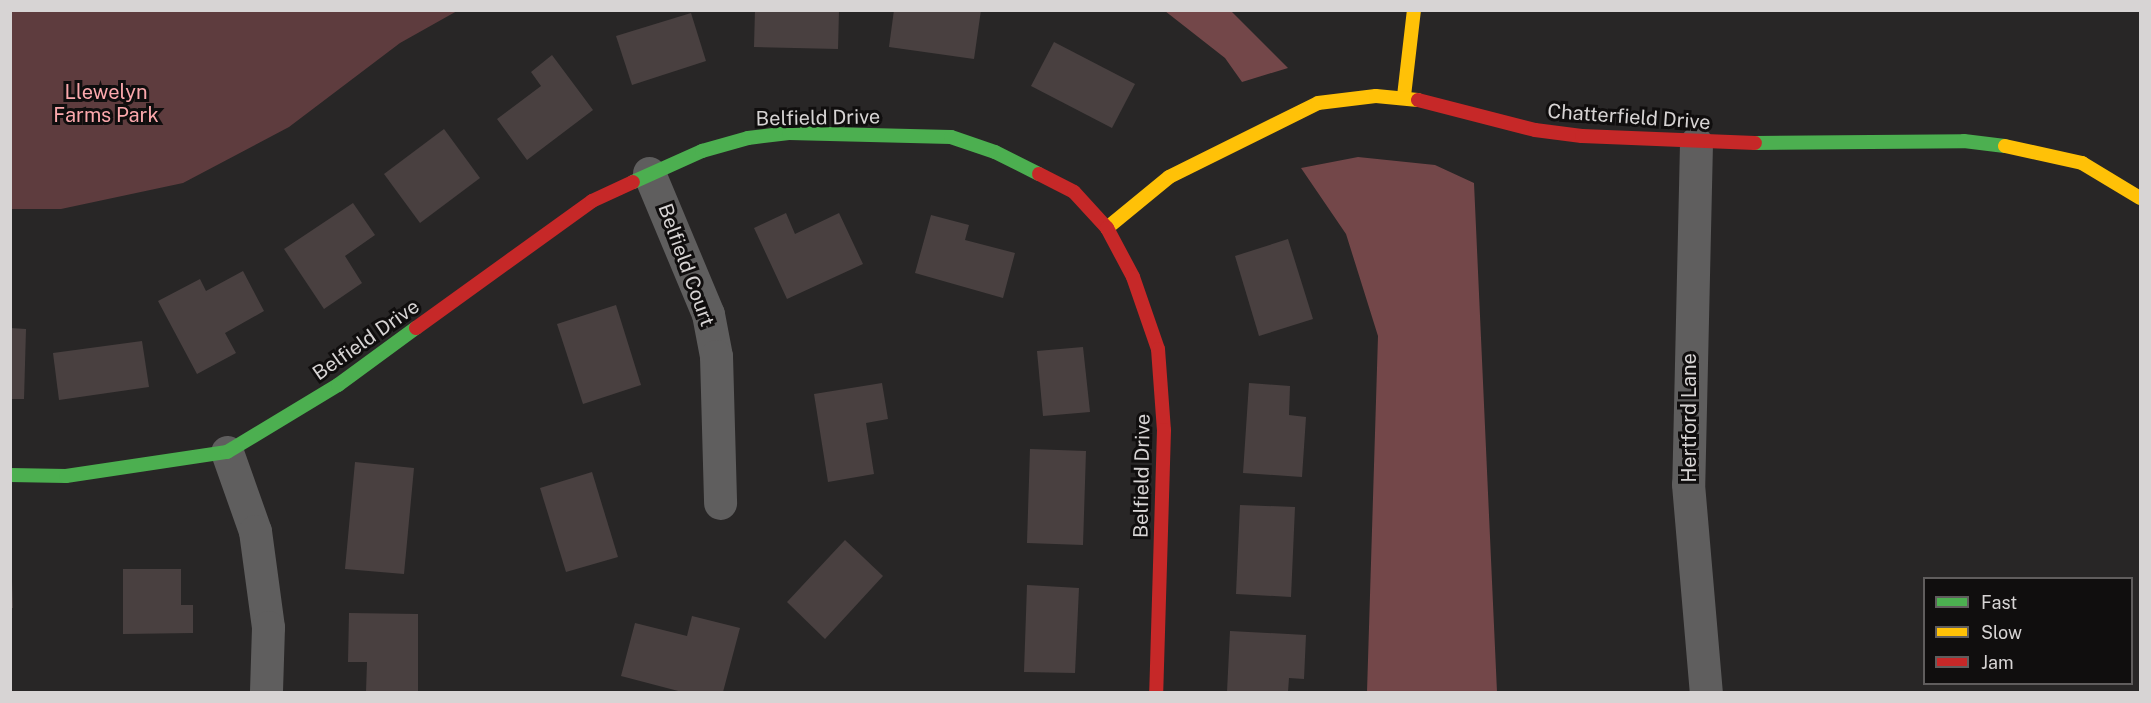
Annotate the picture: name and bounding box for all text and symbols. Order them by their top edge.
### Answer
park label: Llewelyn Farms Park [53,80,159,127]
street label: Chatterfield Drive [1547,99,1711,135]
street label: Belfield Drive [756,105,880,131]
street label: Belfield Court [653,200,719,330]
street label: Belfield Drive [308,294,424,386]
street label: Hertford Lane [1677,353,1701,483]
street label: Belfield Drive [1129,414,1155,538]
legend [1923,577,2133,685]
text: Fast [1981,592,2017,613]
text: Slow [1981,622,2022,643]
text: Jam [1981,652,2014,673]

